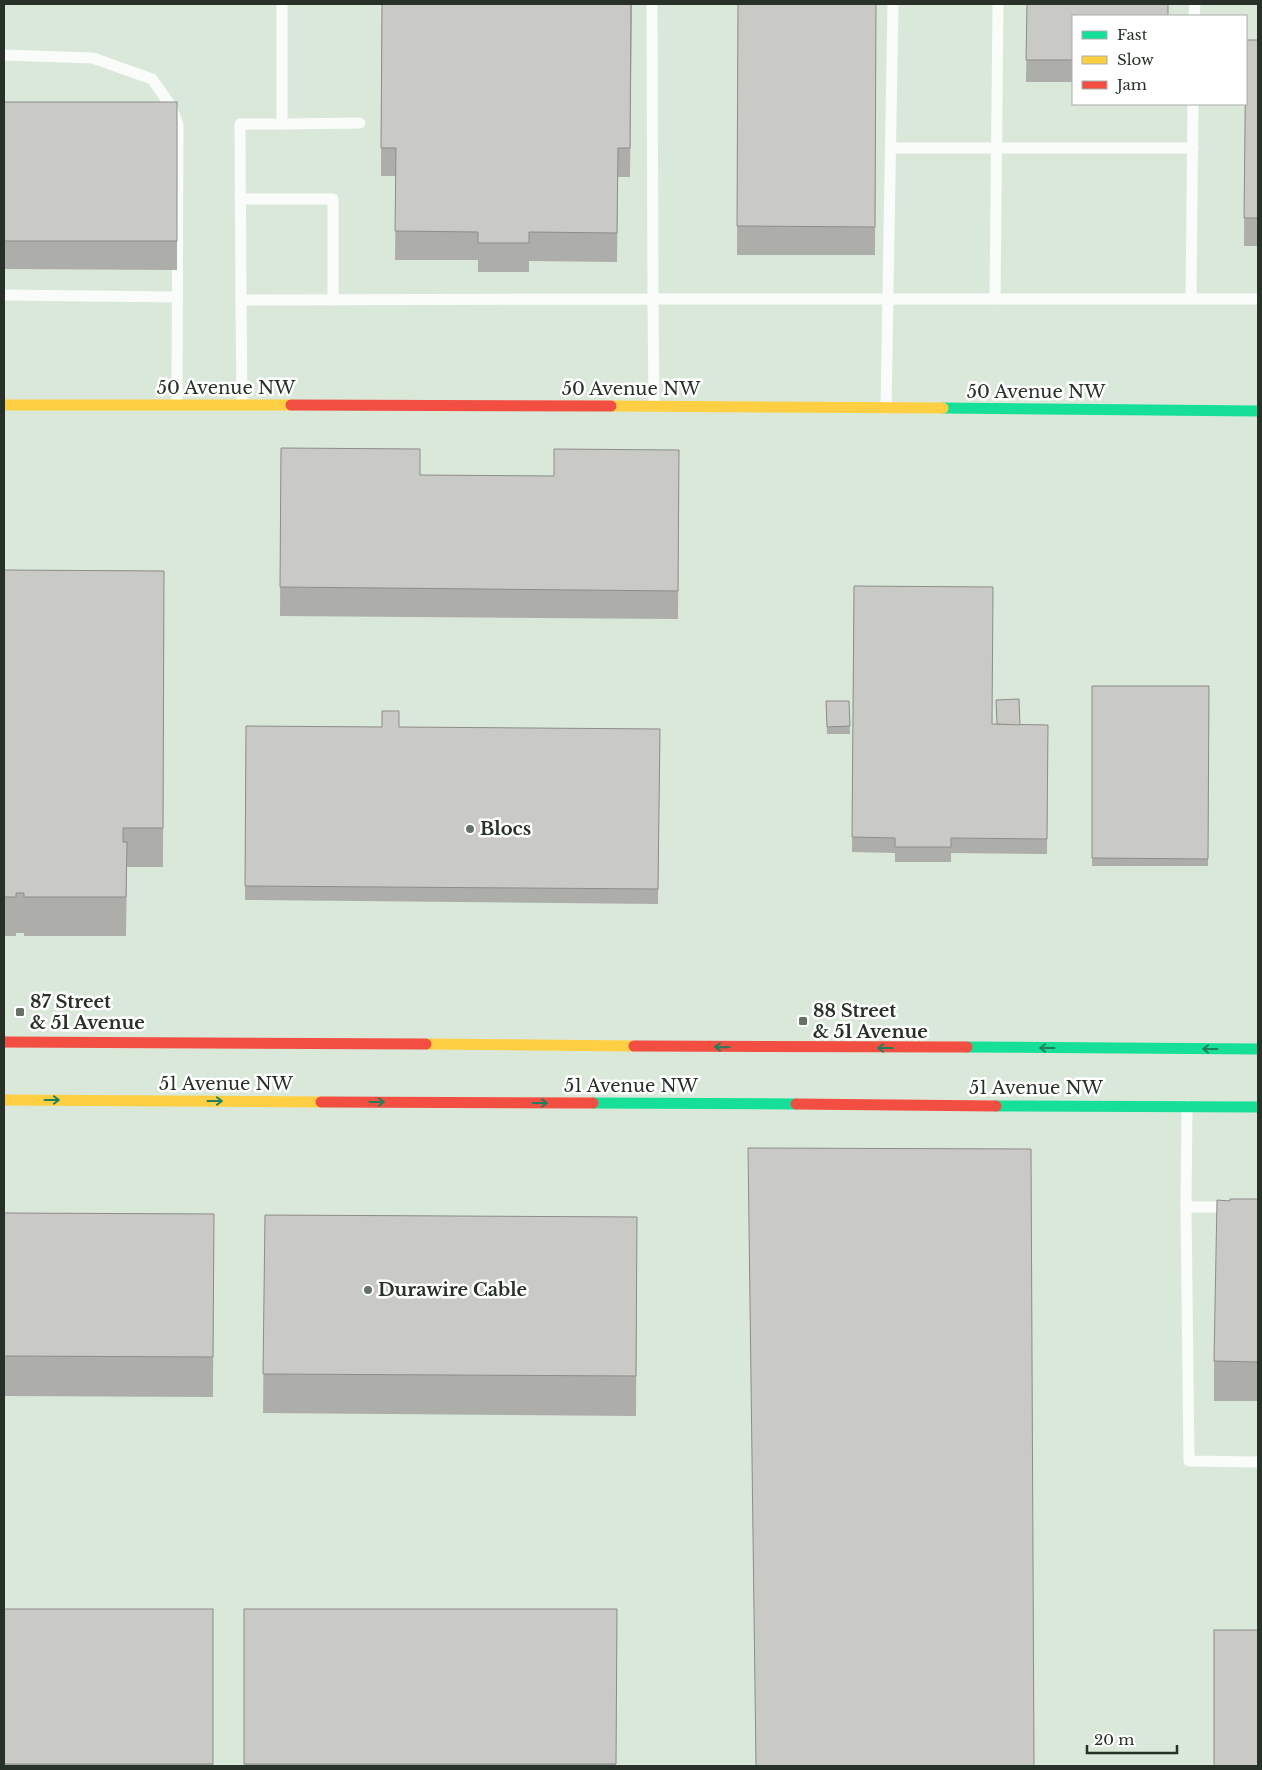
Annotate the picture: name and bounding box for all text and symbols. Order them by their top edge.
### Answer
legend [1072,15,1247,105]
text: Fast [1117,25,1148,44]
text: Slow [1117,50,1154,69]
text: Jam [1115,75,1147,94]
street label: 50 Avenue NW [157,377,296,399]
street label: 50 Avenue NW [562,378,701,400]
street label: 50 Avenue NW [967,381,1106,403]
place label: Blocs [480,818,531,840]
marker: Blocs [464,823,476,835]
place label: 87 Street & 51 Avenue [30,991,145,1034]
place label: 88 Street & 51 Avenue [813,1000,928,1043]
marker: 87 Street & 51 Avenue [14,1006,26,1018]
marker: 88 Street & 51 Avenue [797,1015,809,1027]
one-way arrow [714,1042,730,1051]
one-way arrow [877,1043,893,1053]
one-way arrow [1039,1043,1056,1053]
one-way arrow [1202,1044,1218,1054]
street label: 51 Avenue NW [159,1073,294,1095]
street label: 51 Avenue NW [564,1075,699,1097]
street label: 51 Avenue NW [969,1077,1104,1099]
one-way arrow [44,1095,60,1105]
one-way arrow [206,1096,223,1106]
one-way arrow [369,1097,385,1107]
one-way arrow [532,1098,548,1108]
place label: Durawire Cable [378,1279,527,1301]
marker: Durawire Cable [362,1284,374,1296]
scale bar [1087,1722,1177,1754]
text: 20 m [1094,1730,1134,1749]

